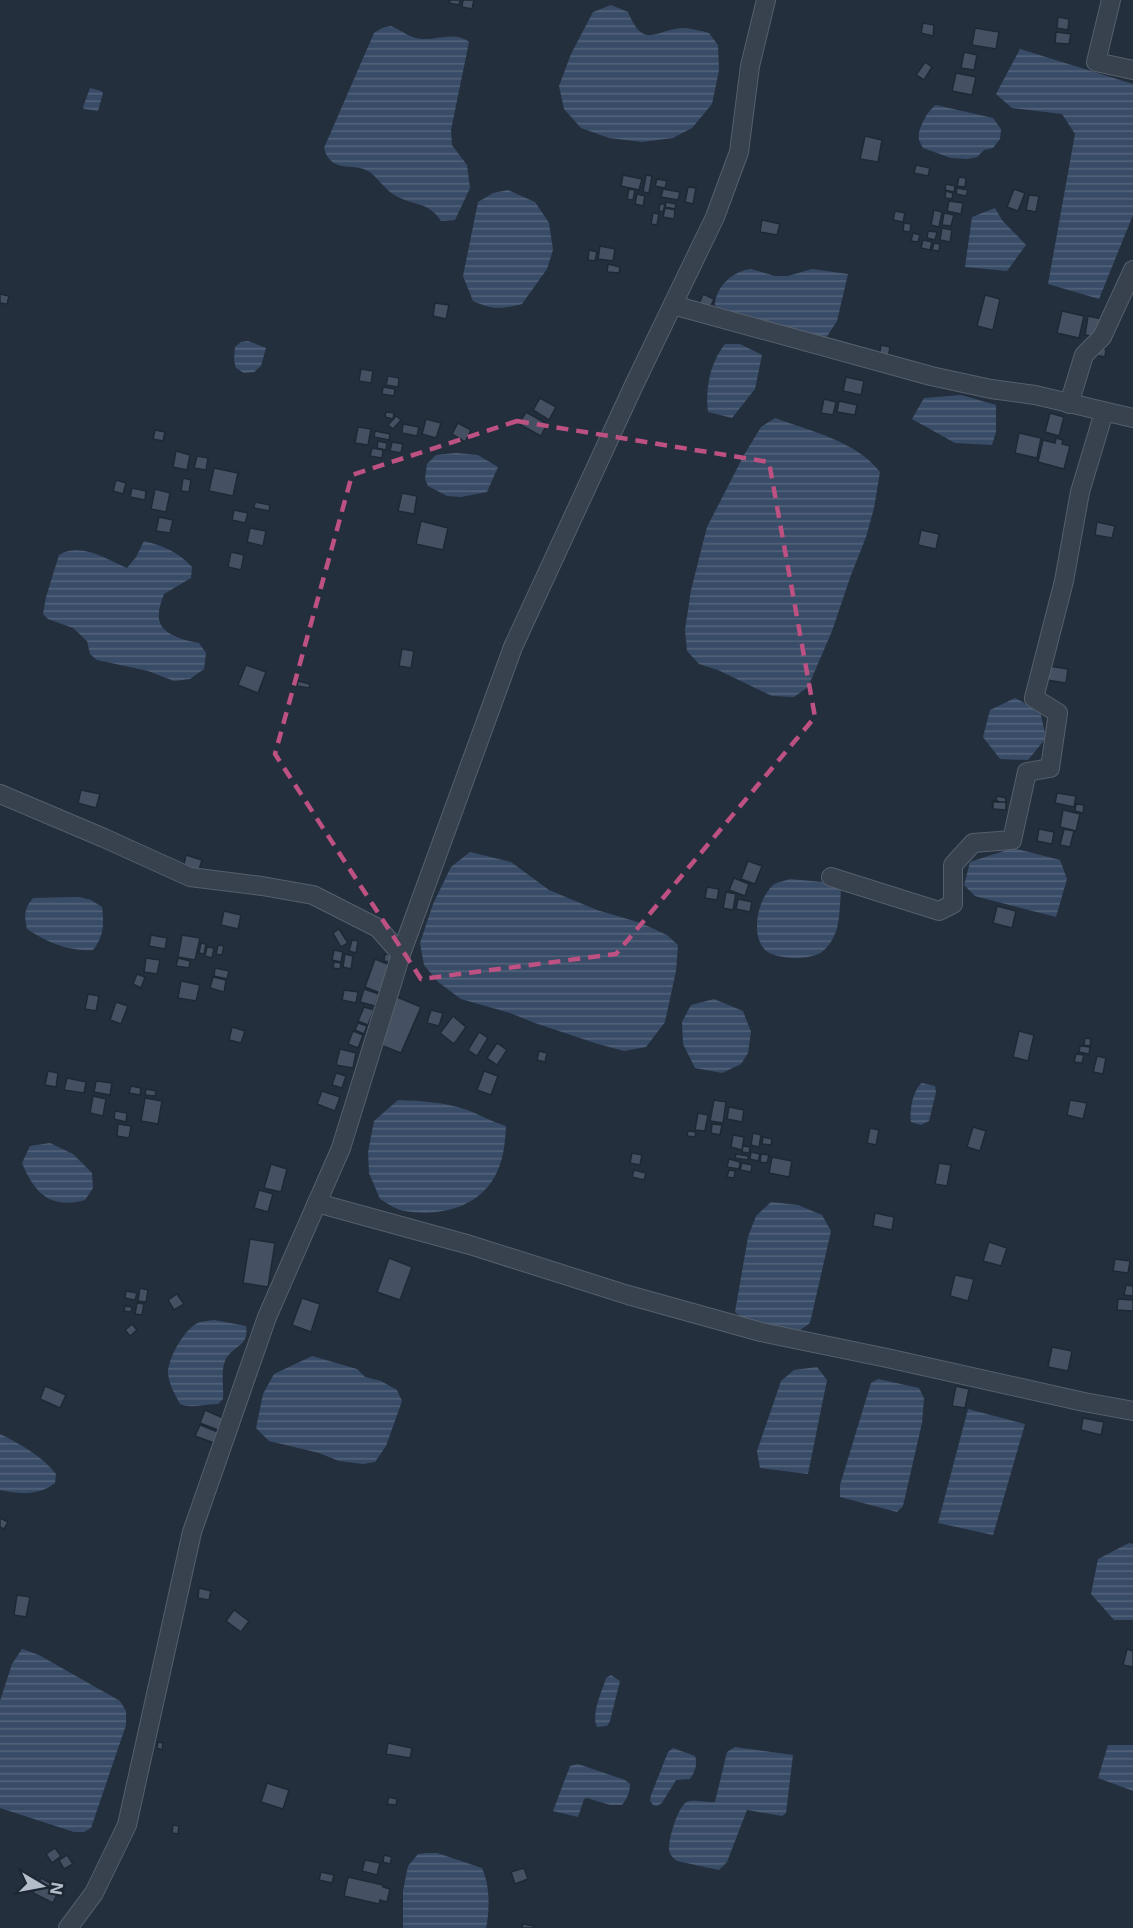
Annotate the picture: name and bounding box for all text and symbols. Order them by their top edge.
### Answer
north arrow [12,1856,72,1916]
text: N [46,1881,68,1896]

